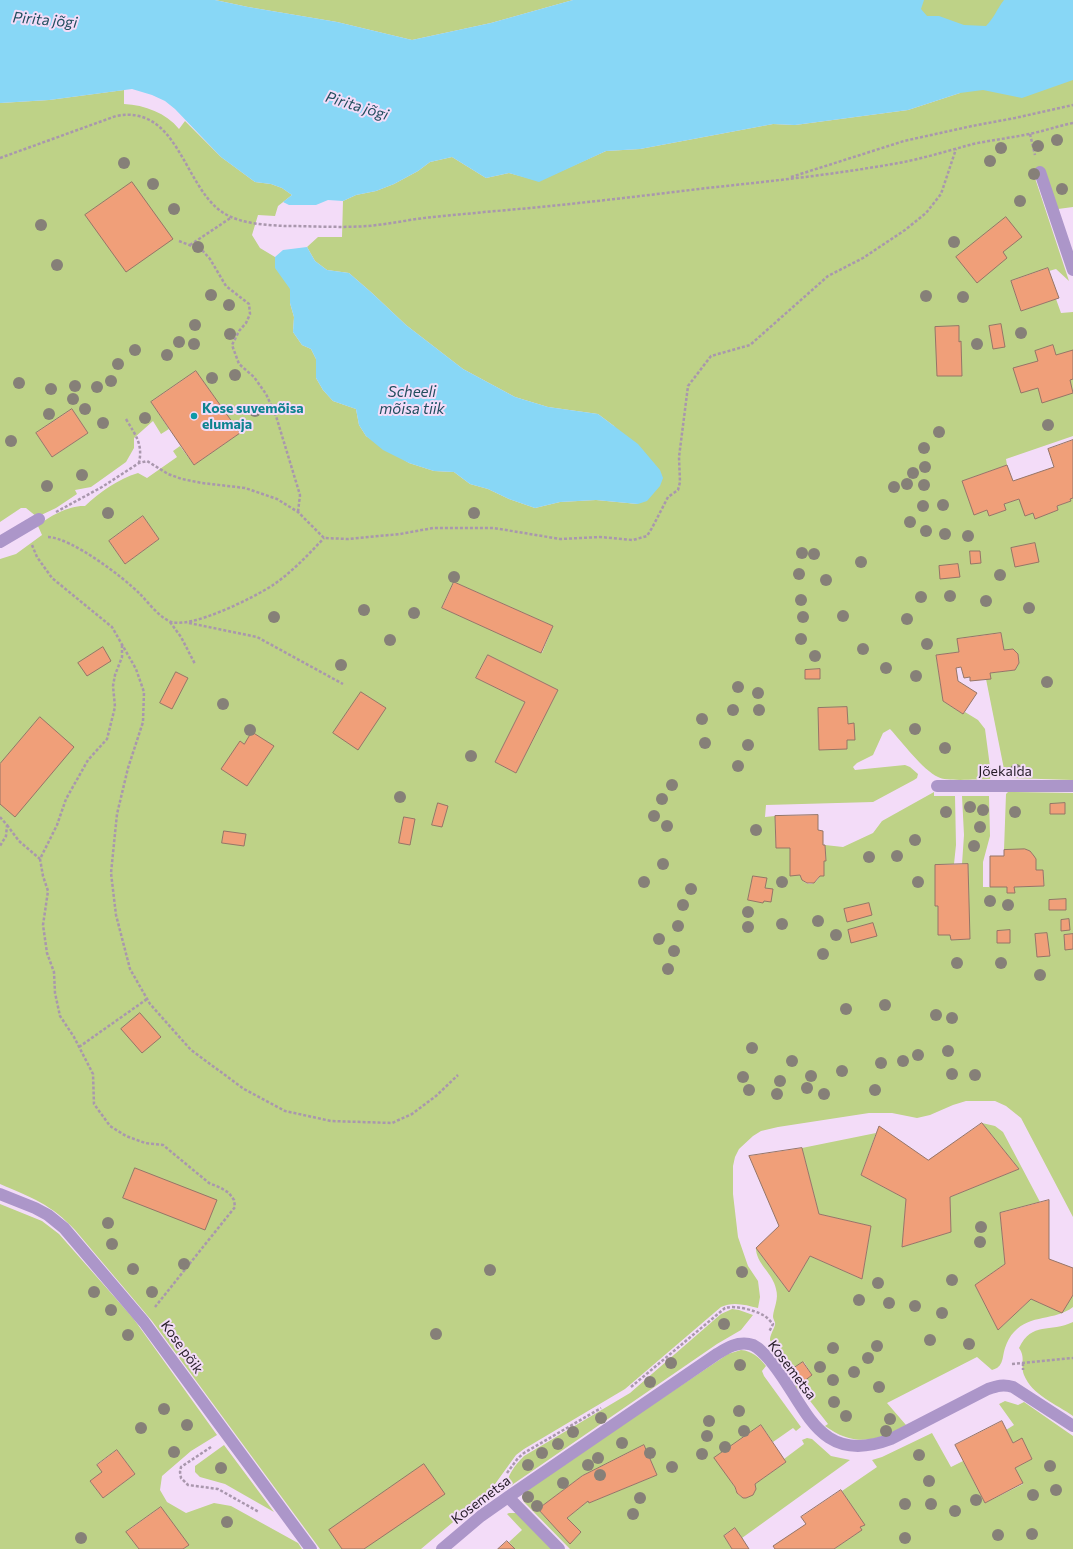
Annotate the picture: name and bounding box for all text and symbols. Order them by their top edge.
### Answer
water label: Pirita jõgi [12,8,78,32]
water label: Pirita jõgi [323,88,391,124]
water label: Scheeli mõisa tiik [379,383,445,418]
place label: Kose suvemõisa elumaja [202,400,304,432]
marker: Kose suvemõisa elumaja [189,411,199,421]
street label: Jõekalda [978,763,1032,779]
street label: Kose põik [157,1317,207,1377]
street label: Kosemetsa [764,1337,820,1403]
street label: Kosemetsa [448,1472,514,1528]

